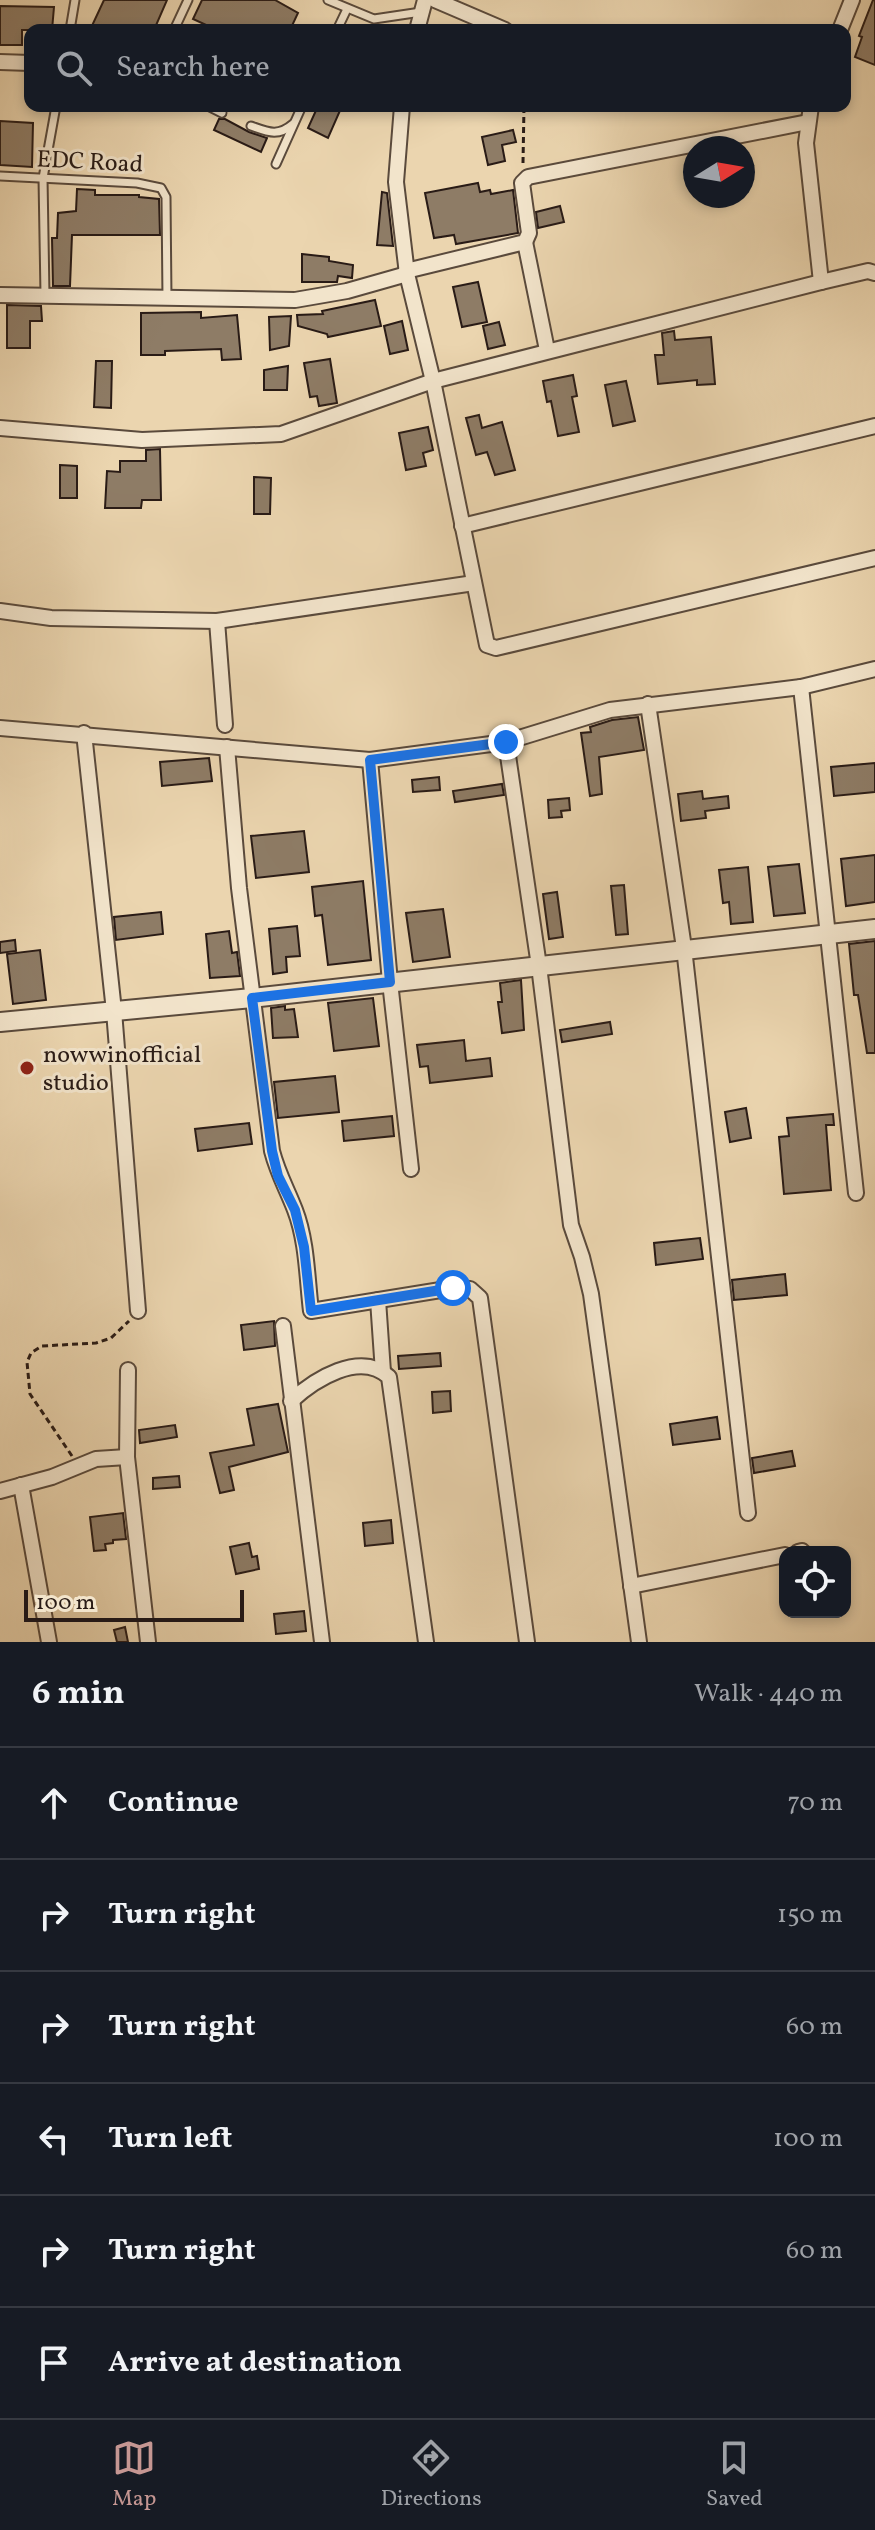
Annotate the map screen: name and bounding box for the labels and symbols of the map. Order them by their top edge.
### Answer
north arrow [683,136,755,208]
street label: EDC Road [36,143,144,183]
route end [488,724,524,760]
place label: nowwinofficial studio [43,1039,201,1101]
marker: nowwinofficial studio [18,1059,36,1077]
route start [435,1270,471,1306]
scale bar [24,1586,244,1622]

